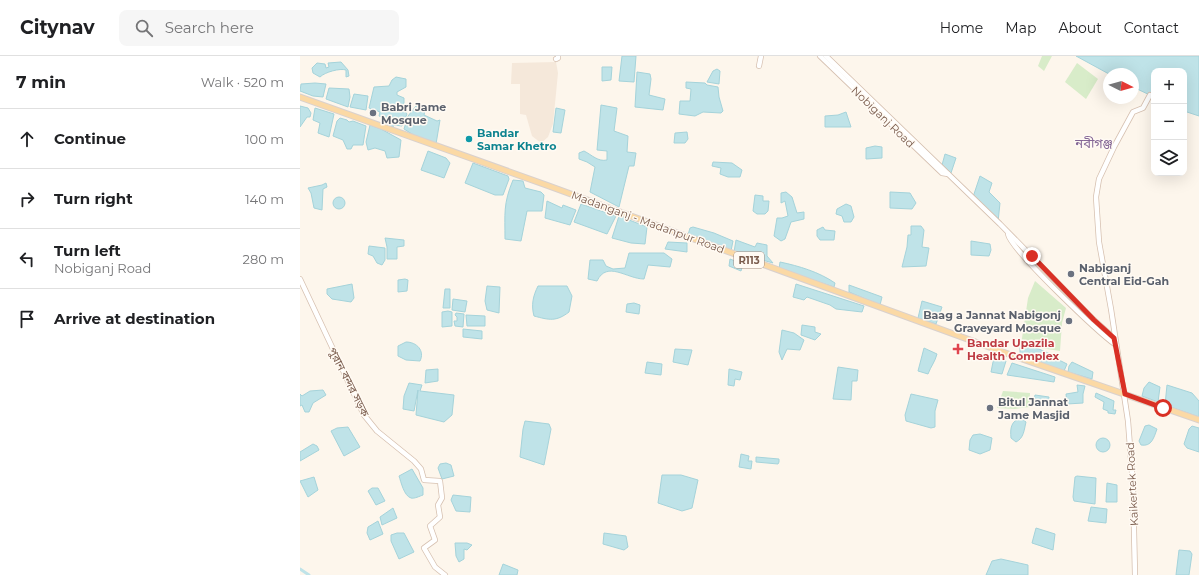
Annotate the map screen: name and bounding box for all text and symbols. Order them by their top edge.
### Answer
search box [119,10,399,46]
text: Citynav [20,16,95,39]
icon: search [133,17,155,39]
text: Search here [165,18,254,37]
text: Home [940,19,983,37]
text: Map [1005,19,1036,37]
text: About [1058,19,1102,37]
text: Contact [1124,19,1179,37]
north arrow [1103,68,1139,104]
map controls [1151,68,1187,176]
button: + [1151,68,1187,104]
text: 7 min [16,72,66,92]
text: Walk · 520 m [201,74,284,90]
street label: Nobiganj Road [849,83,917,151]
place label: Babri Jame Mosque [381,100,446,127]
button: − [1151,104,1187,140]
marker: Babri Jame Mosque [368,108,378,118]
place label: Bandar Samar Khetro [477,126,556,153]
icon: ahead [16,128,38,150]
text: Continue [54,129,126,148]
text: 100 m [245,131,284,147]
marker: Bandar Samar Khetro [464,134,474,144]
district label: নবীগঞ্জ [1074,135,1113,151]
button: layers [1151,140,1187,176]
icon: right [16,188,38,210]
street label: Madanganj - Madanpur Road [569,188,727,256]
text: Turn right [54,189,133,208]
text: 140 m [245,191,284,207]
text: Turn left [54,241,121,260]
route end [1023,247,1041,265]
icon: left [16,248,38,270]
text: 280 m [243,251,284,267]
road number: R113 [734,252,764,268]
text: Nobiganj Road [54,260,151,276]
place label: Nabiganj Central Eid-Gah [1079,261,1169,288]
marker: Nabiganj Central Eid-Gah [1066,269,1076,279]
icon: arrive [16,308,38,330]
place label: Baag a Jannat Nabigonj Graveyard Mosque [923,308,1061,335]
text: Arrive at destination [54,309,215,328]
marker: Baag a Jannat Nabigonj Graveyard Mosque [1064,316,1074,326]
place label: Bandar Upazila Health Complex [967,336,1059,363]
marker: Bandar Upazila Health Complex [952,343,964,355]
street label: পুরান বন্দর সড়ক [326,345,372,419]
place label: Bitul Jannat Jame Masjid [997,395,1070,422]
route start [1154,399,1172,417]
marker: Bitul Jannat Jame Masjid [985,403,995,413]
street label: Kaikertek Road [1123,442,1141,526]

